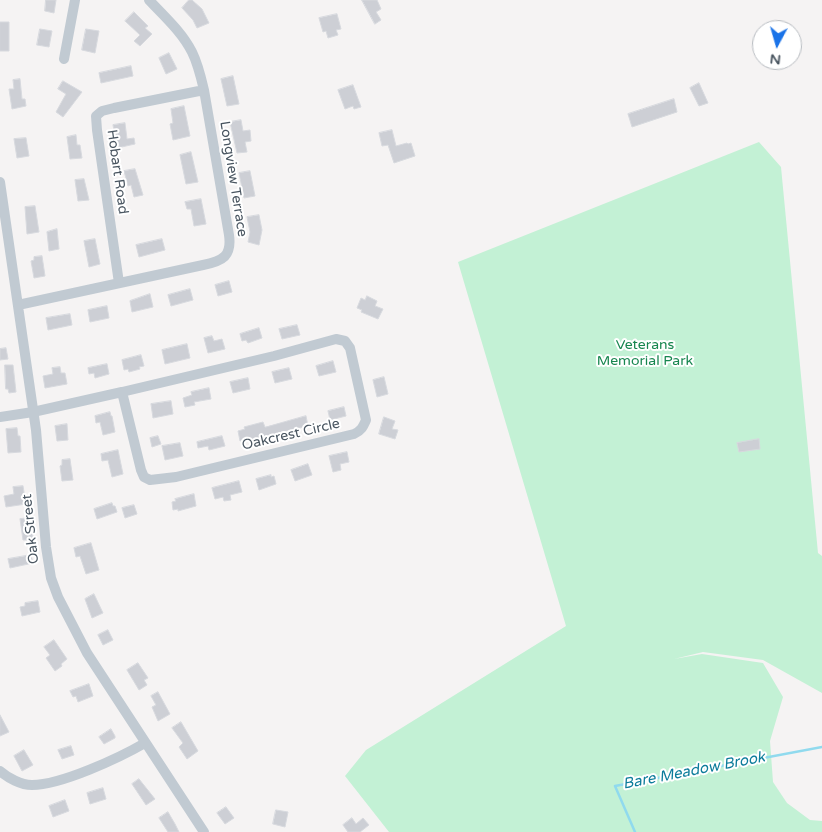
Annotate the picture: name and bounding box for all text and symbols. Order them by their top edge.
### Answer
north arrow [752,20,802,70]
text: N [769,50,782,68]
street label: Longview Terrace [216,120,250,238]
street label: Hobart Road [103,129,131,215]
park label: Veterans Memorial Park [597,337,693,370]
street label: Oakcrest Circle [240,416,342,454]
street label: Oak Street [19,493,43,565]
water label: Bare Meadow Brook [621,748,767,794]

